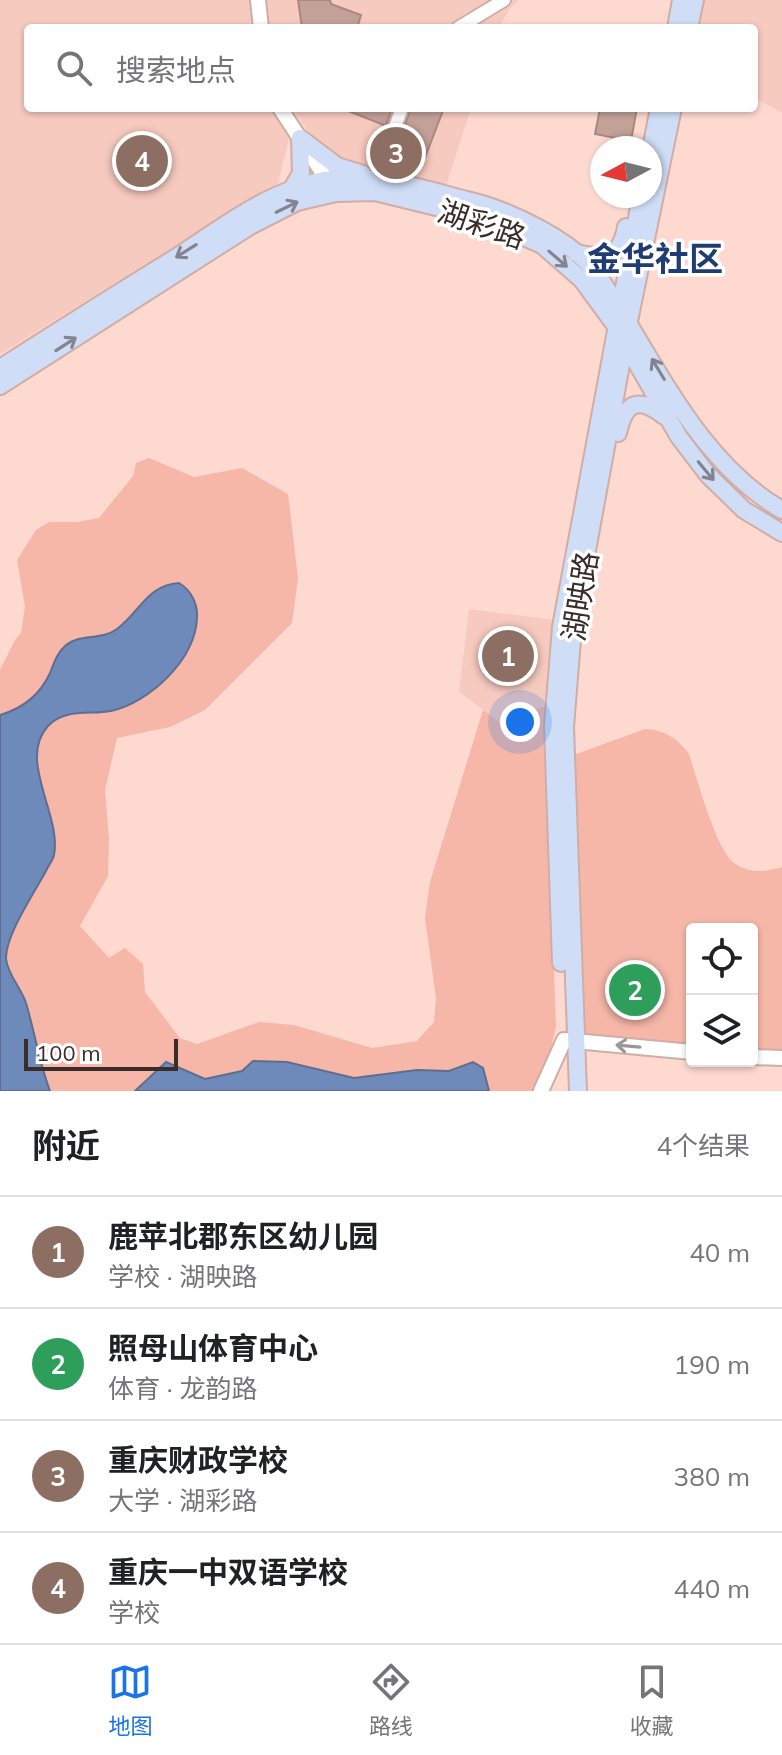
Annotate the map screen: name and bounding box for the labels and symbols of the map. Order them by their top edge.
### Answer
pin: 3 [370,123,422,183]
pin: 4 [116,131,168,191]
north arrow [590,136,662,208]
street label: 湖彩路 [433,191,531,257]
one-way arrow [274,199,298,215]
district label: 金华社区 [587,237,723,280]
one-way arrow [175,243,198,259]
one-way arrow [548,250,568,268]
one-way arrow [54,335,77,351]
one-way arrow [650,358,666,381]
one-way arrow [697,460,715,481]
street label: 湖映路 [554,549,606,643]
pin: 1 [482,626,534,686]
your location [500,702,540,742]
pin: 2 [609,960,661,1020]
scale bar [24,1035,178,1071]
one-way arrow [615,1038,642,1053]

